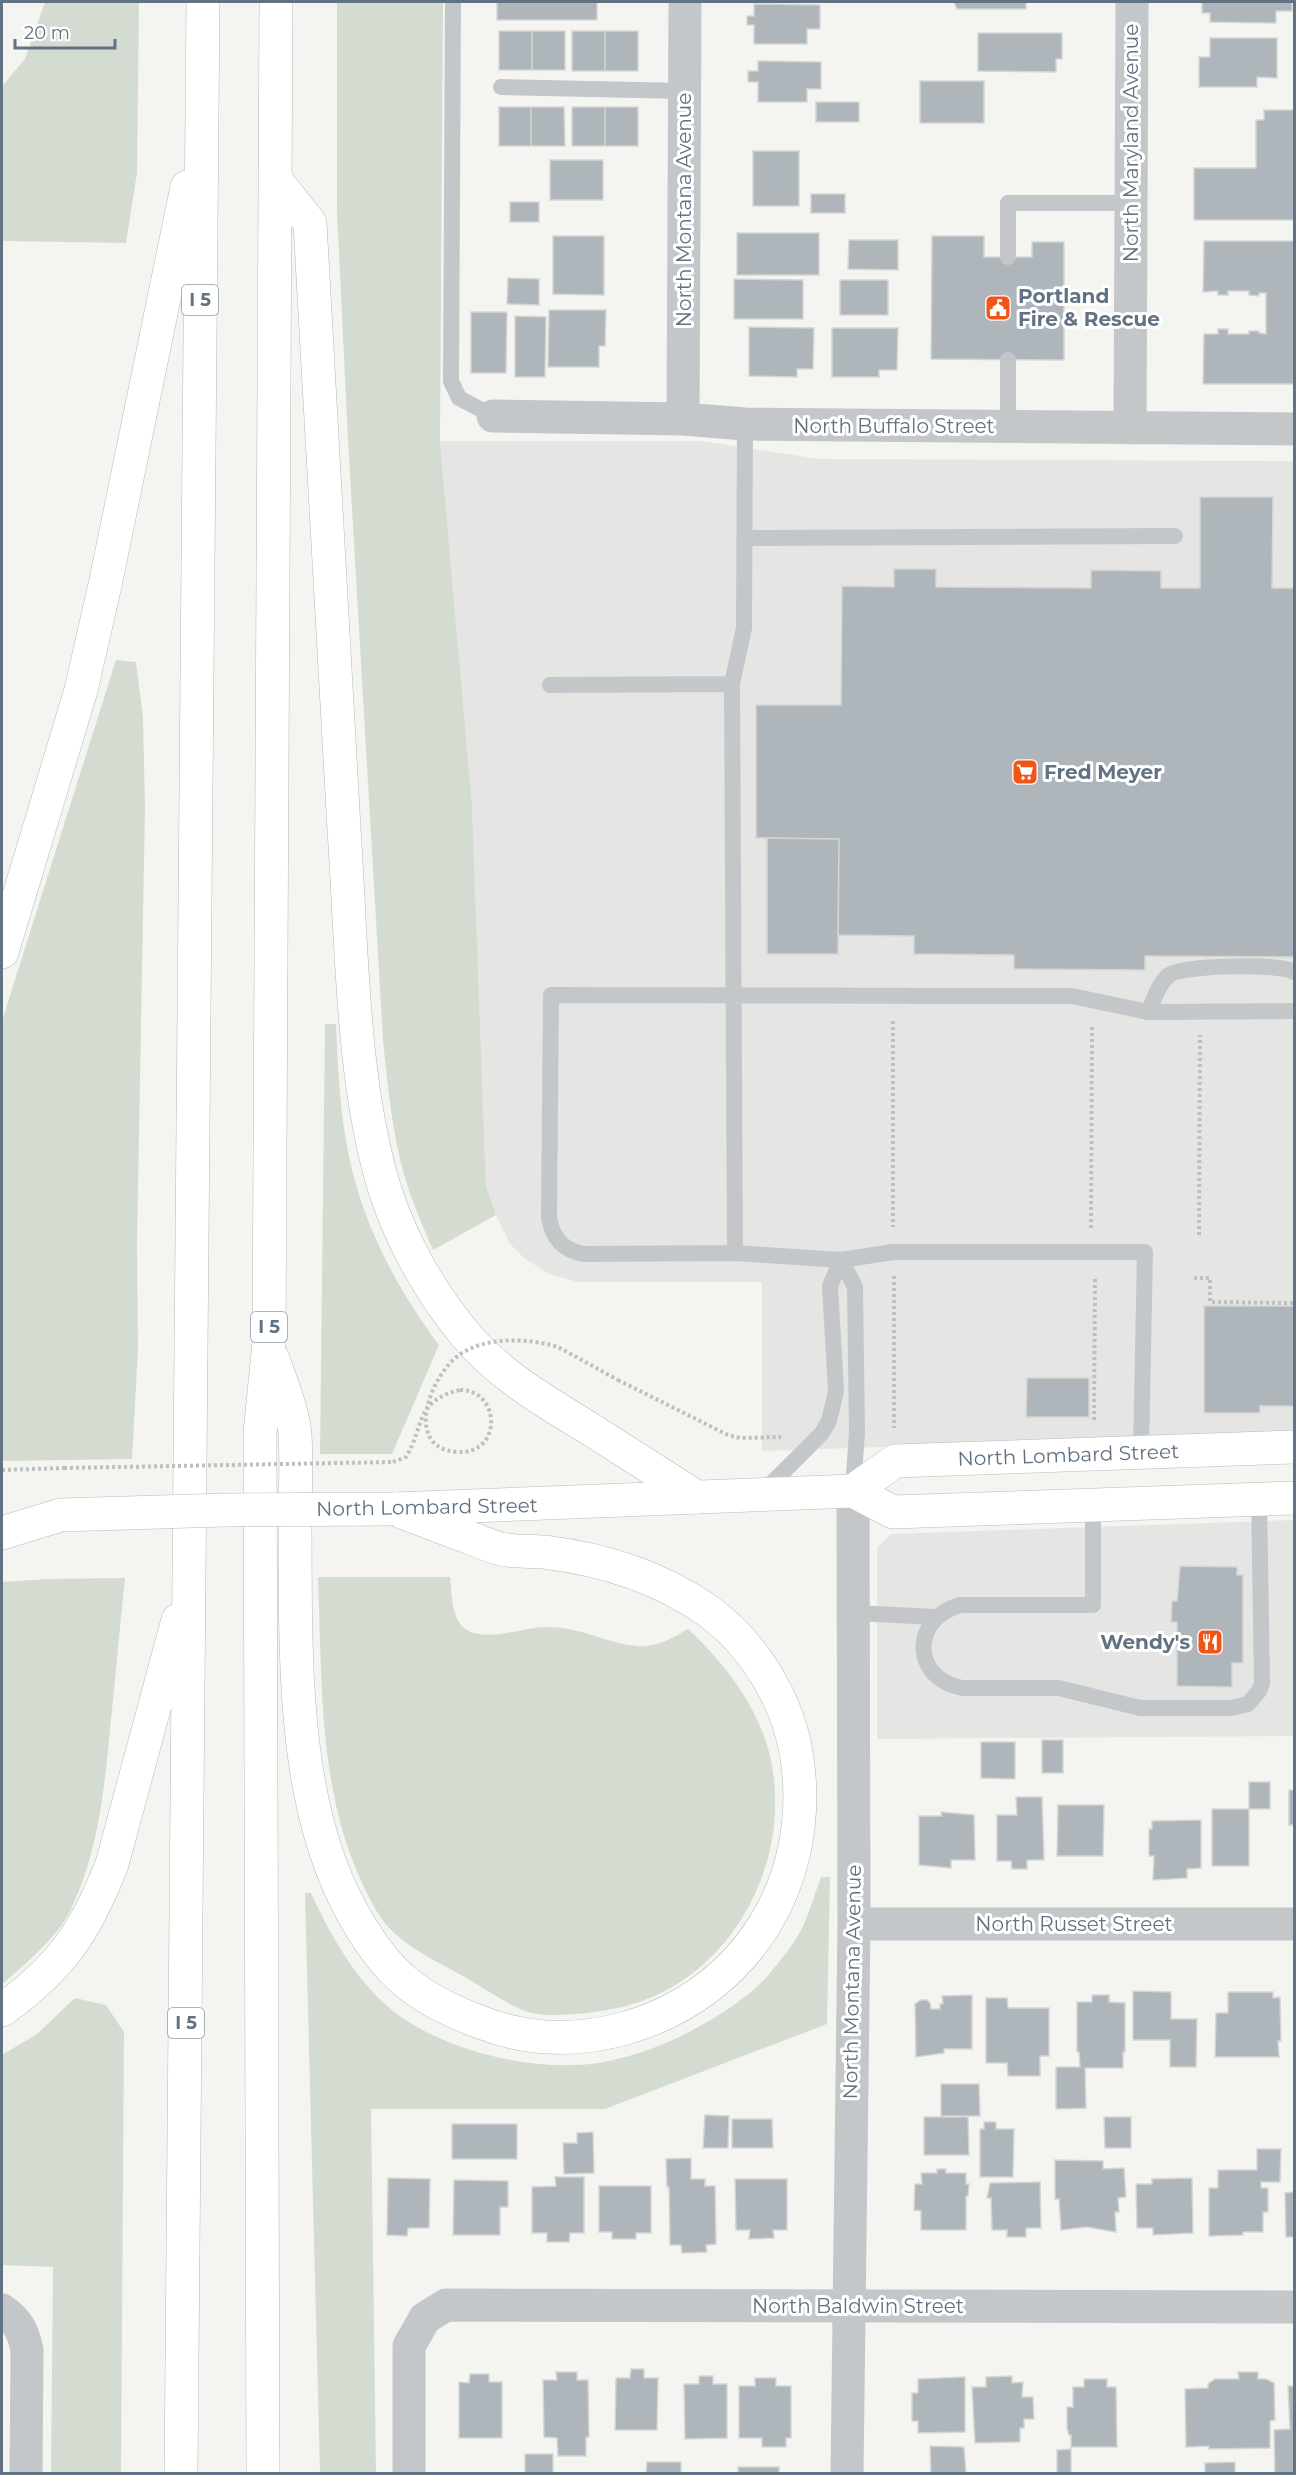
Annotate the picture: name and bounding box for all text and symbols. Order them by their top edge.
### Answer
scale bar [15,12,116,50]
text: 20 m [24,22,70,44]
street label: North Maryland Avenue [1119,24,1143,262]
street label: North Montana Avenue [672,93,696,327]
place label: Portland Fire & Rescue [1018,284,1160,331]
road number: I 5 [182,285,218,315]
public building icon: Portland Fire & Rescue [983,293,1013,323]
street label: North Buffalo Street [793,414,995,438]
supermarket icon: Fred Meyer [1010,757,1040,787]
place label: Fred Meyer [1044,760,1162,784]
road number: I 5 [251,1312,287,1342]
street label: North Lombard Street [957,1439,1180,1471]
street label: North Lombard Street [316,1493,538,1521]
restaurant icon: Wendy's [1195,1627,1225,1657]
place label: Wendy's [1100,1630,1190,1654]
street label: North Montana Avenue [838,1864,866,2100]
street label: North Russet Street [975,1912,1173,1936]
road number: I 5 [168,2008,204,2038]
street label: North Baldwin Street [752,2294,964,2318]

